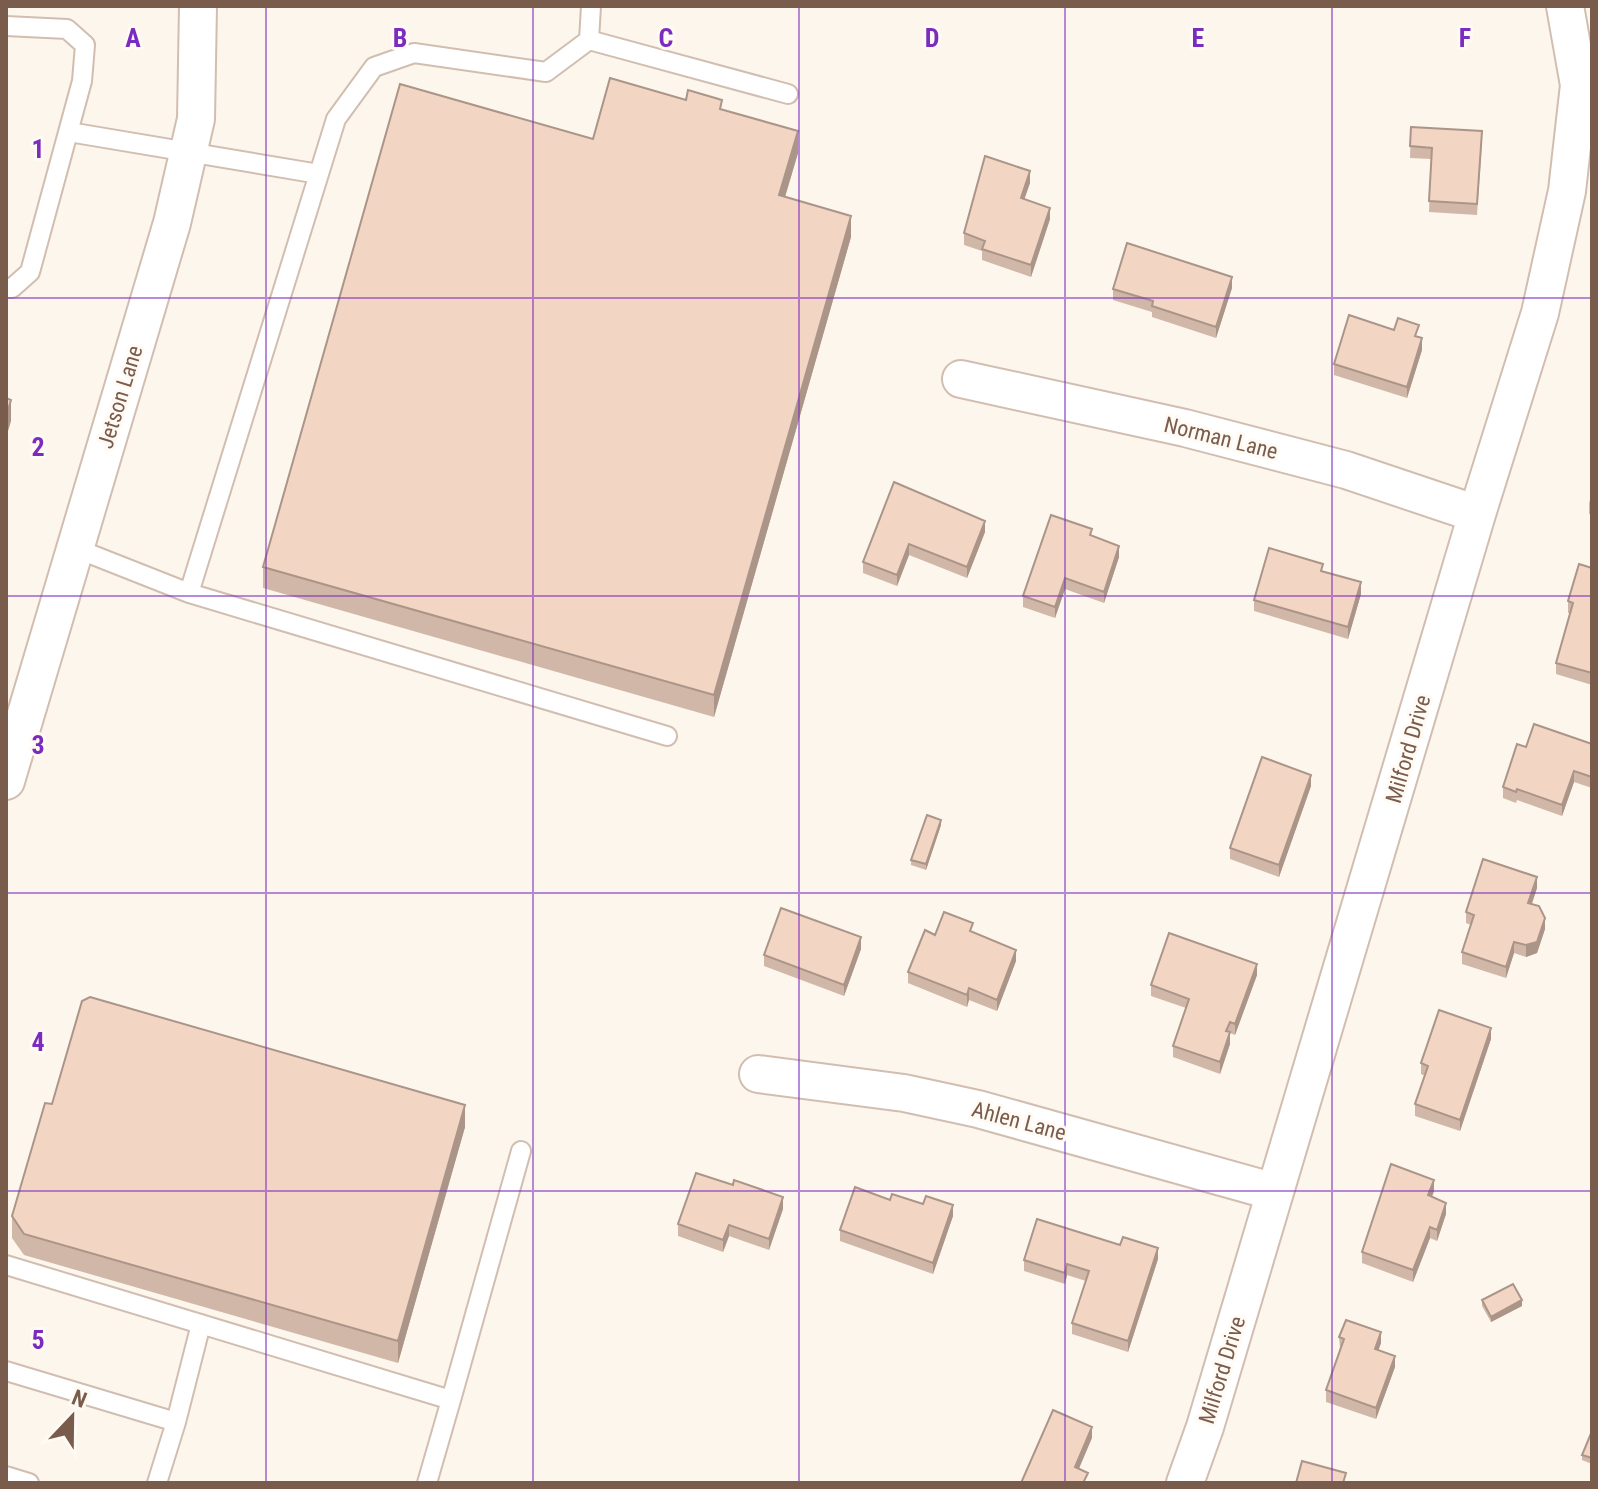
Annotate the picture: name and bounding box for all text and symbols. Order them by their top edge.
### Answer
text: A [125,23,141,53]
text: B [393,23,407,53]
text: C [659,23,674,53]
text: D [925,23,939,53]
text: E [1192,23,1205,53]
text: F [1459,23,1471,53]
text: 1 [31,134,45,164]
street label: Jetson Lane [93,343,147,451]
street label: Norman Lane [1162,412,1280,464]
text: 2 [31,432,45,462]
street label: Milford Drive [1381,692,1435,806]
text: 3 [31,730,45,760]
text: 4 [31,1027,45,1057]
street label: Ahlen Lane [969,1096,1069,1146]
street label: Milford Drive [1194,1313,1250,1427]
text: 5 [31,1325,45,1355]
north arrow [32,1377,112,1457]
text: N [68,1385,90,1413]

